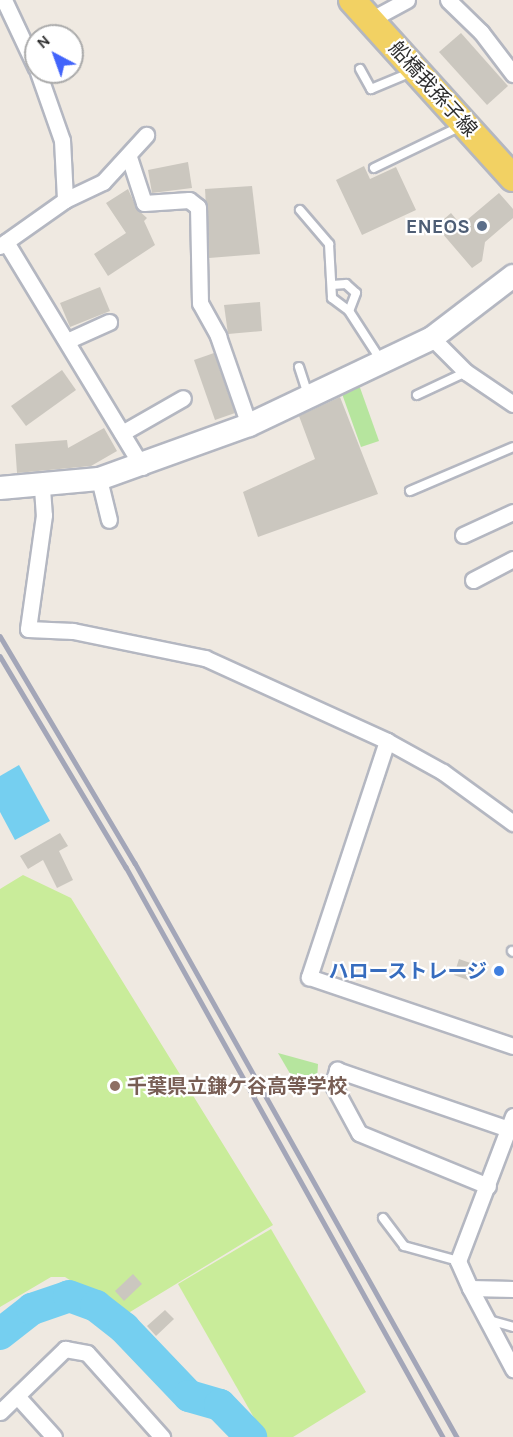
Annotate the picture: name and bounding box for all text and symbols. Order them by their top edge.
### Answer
north arrow [24,24,84,84]
text: N [33,31,54,52]
street label: 船橋我孫子線 [384,36,482,142]
place label: ENEOS [406,214,470,238]
marker: ENEOS [475,219,489,233]
place label: ハローストレージ [327,959,487,983]
marker: ハローストレージ [492,964,506,978]
place label: 千葉県立鎌ケ谷高等学校 [127,1074,347,1098]
marker: 千葉県立鎌ケ谷高等学校 [108,1079,122,1093]

